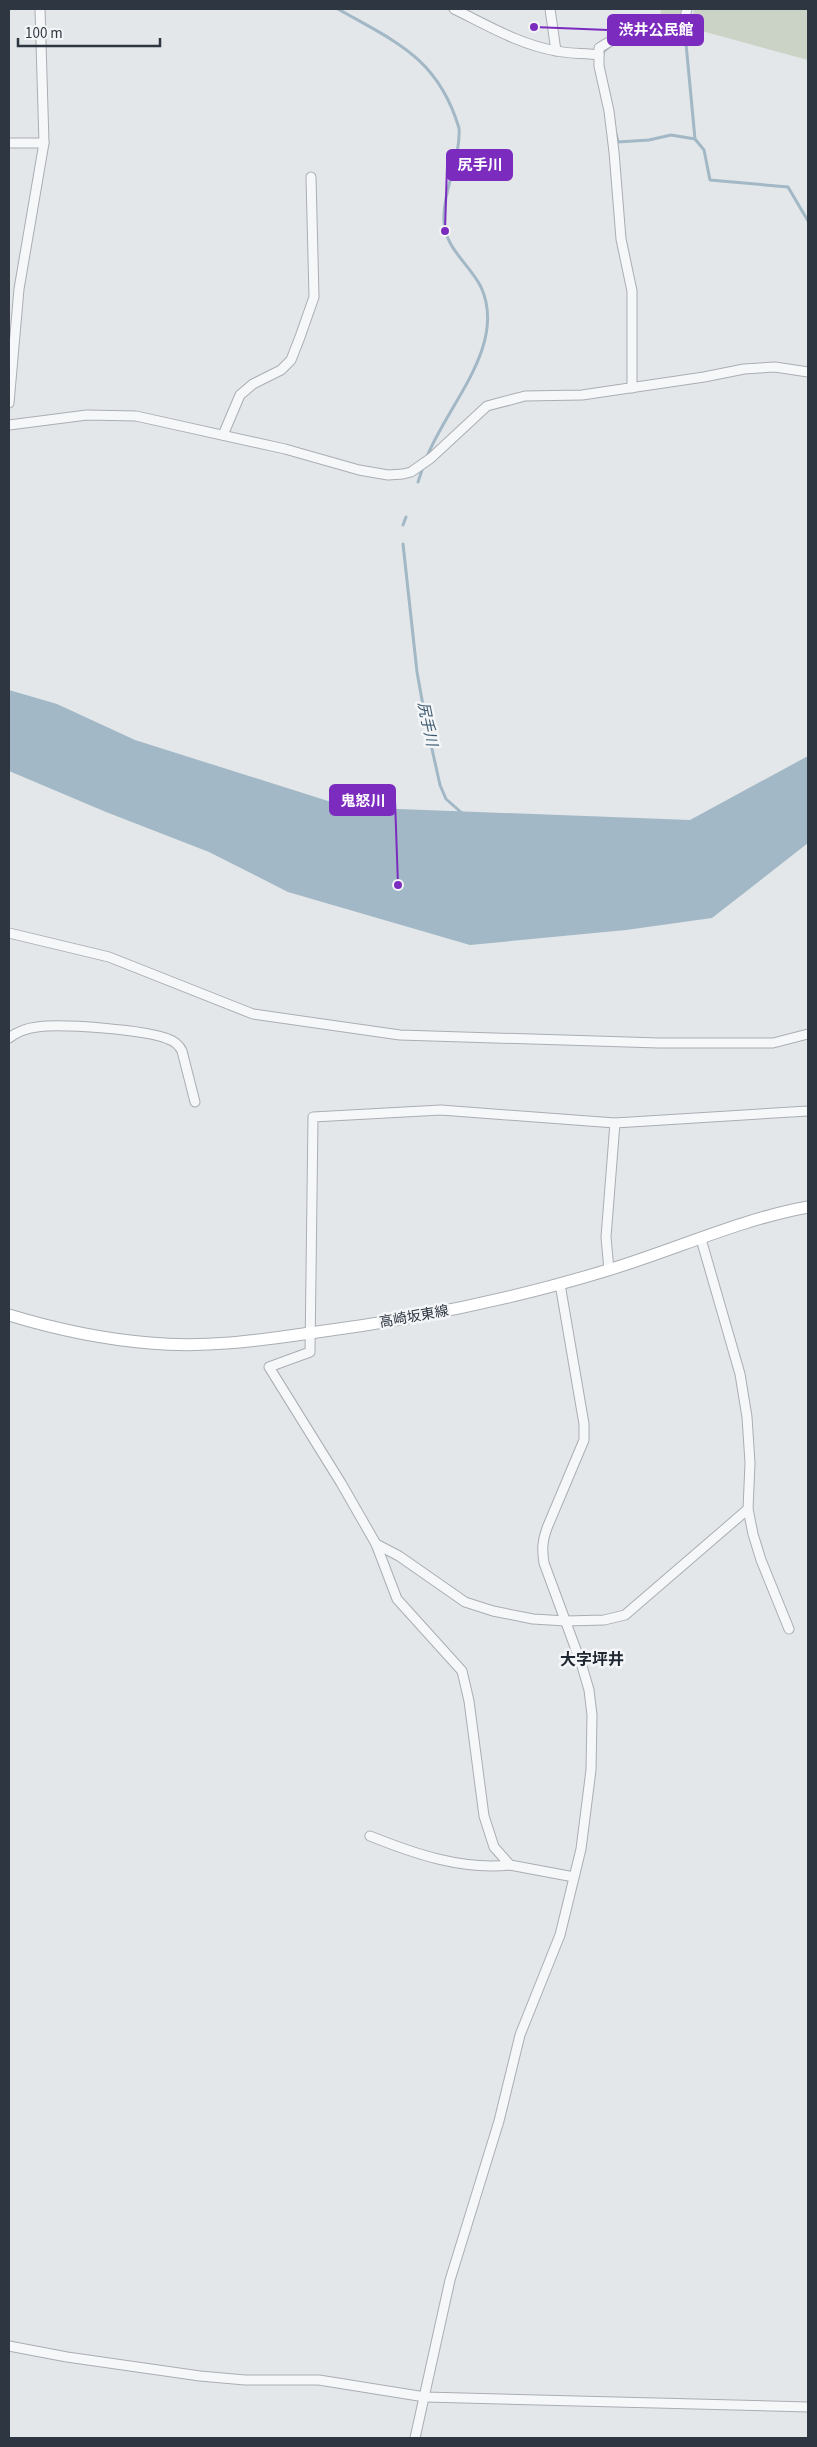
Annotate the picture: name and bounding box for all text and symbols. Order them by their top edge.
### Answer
scale bar [18,15,160,47]
callout: 渋井公民館 [608,15,703,45]
text: 渋井公民館 [618,20,694,41]
text: 100 m [25,23,63,44]
callout: 尻手川 [447,150,512,180]
text: 尻手川 [457,155,503,176]
water label: 尻手川 [412,700,442,750]
callout: 鬼怒川 [330,785,395,815]
text: 鬼怒川 [340,791,386,812]
street label: 高崎坂東線 [378,1301,450,1333]
district label: 大字坪井 [560,1649,624,1671]

